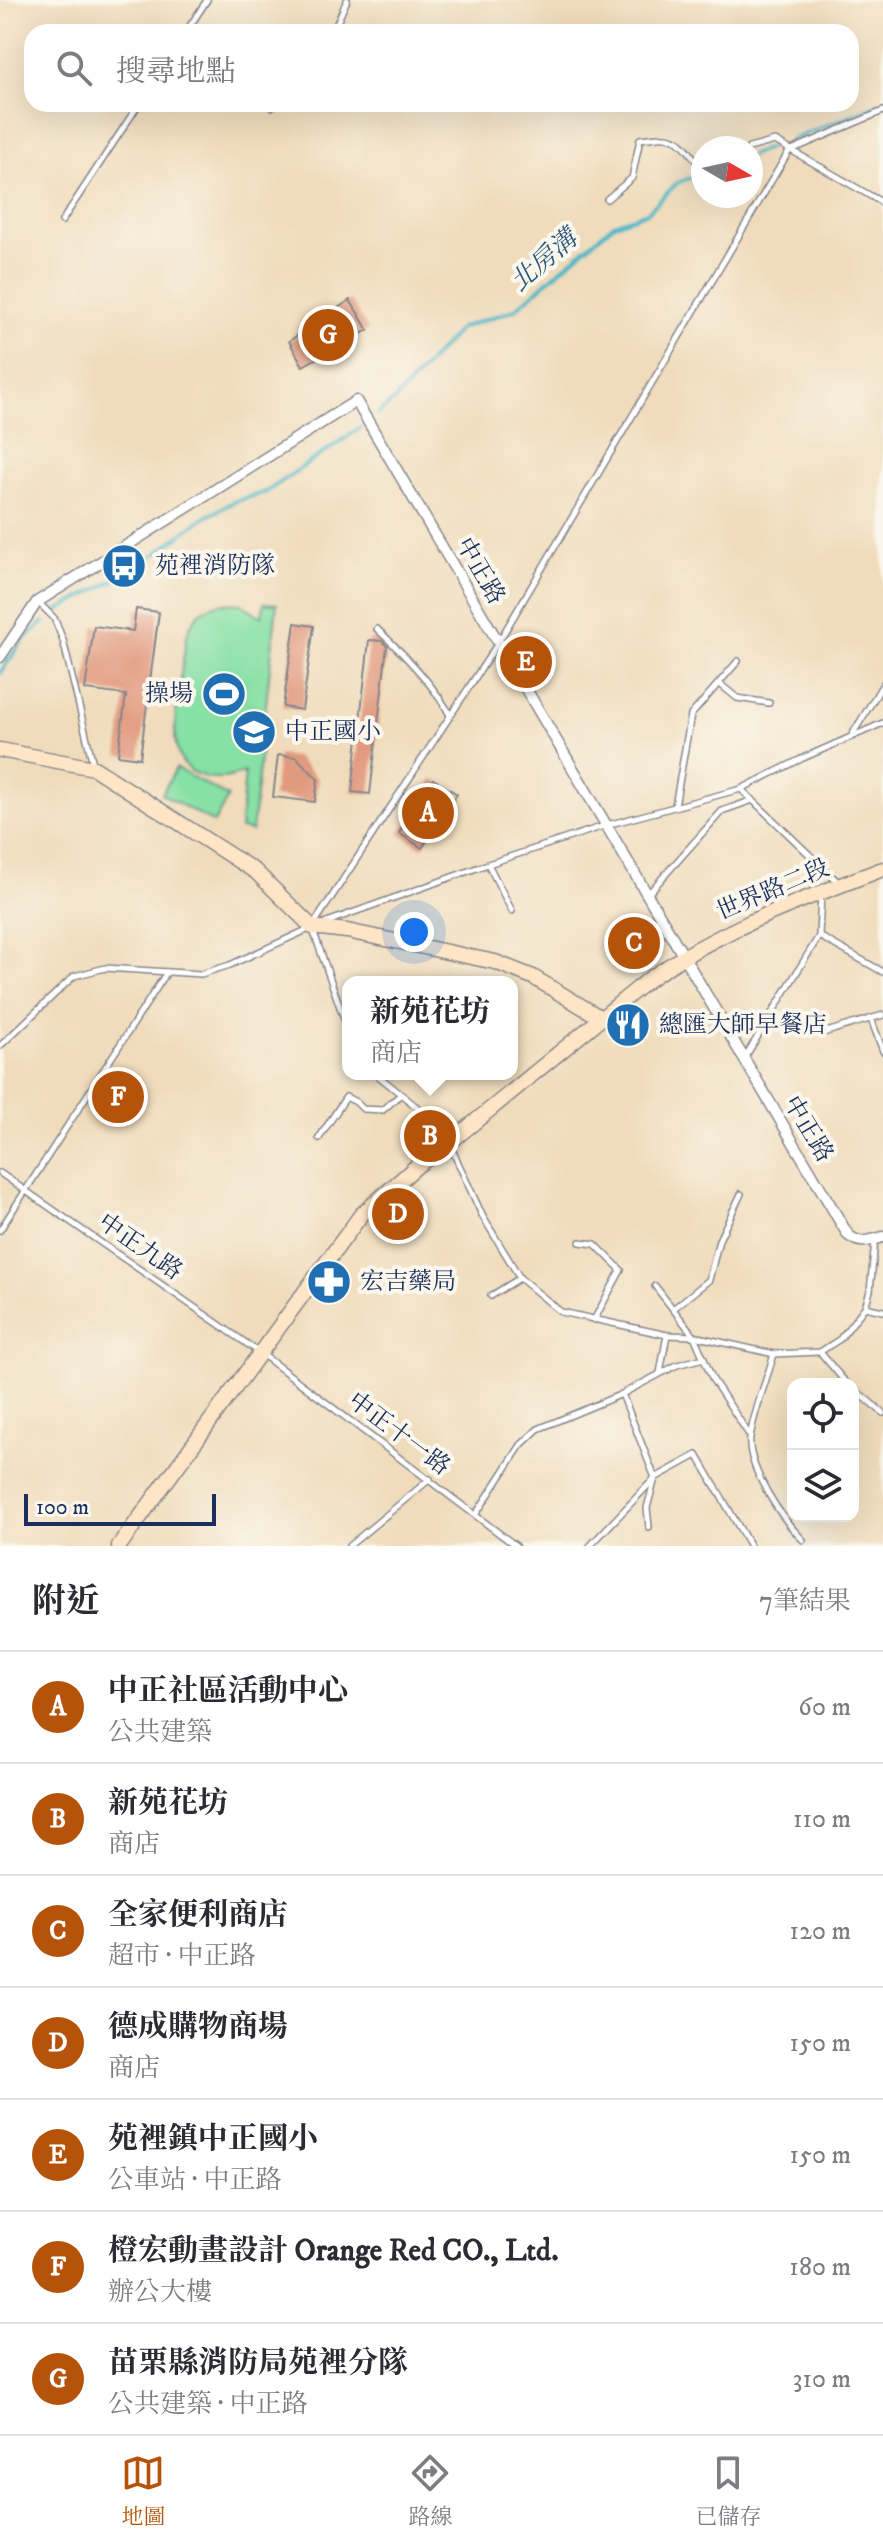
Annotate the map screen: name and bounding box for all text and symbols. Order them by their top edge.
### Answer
search box [24,24,859,112]
icon: search [52,46,96,90]
text: 搜尋地點 [116,54,236,91]
north arrow [691,136,763,208]
water label: 北房溝 [504,220,587,299]
pin: G [302,305,354,365]
street label: 中正路 [449,532,511,610]
bus stop icon: 苑裡消防隊 [100,542,148,590]
place label: 苑裡消防隊 [155,551,275,581]
pin: E [500,632,552,692]
sports icon: 操場 [200,670,248,718]
place label: 操場 [145,679,193,709]
school or university icon: 中正國小 [230,708,278,756]
place label: 中正國小 [285,717,381,747]
pin: A [402,783,454,843]
street label: 世界路二段 [712,853,834,927]
your location [394,912,434,952]
pin: C [608,913,660,973]
popup [342,976,518,1080]
text: 新苑花坊 [370,994,490,1031]
restaurant icon: 總匯大師早餐店 [604,1001,652,1049]
place label: 總匯大師早餐店 [659,1010,827,1040]
text: 商店 [370,1037,422,1070]
pin: F [92,1067,144,1127]
street label: 中正路 [777,1090,839,1168]
pin: B [404,1106,456,1166]
pin: D [372,1184,424,1244]
street label: 中正九路 [92,1207,188,1287]
pharmacy icon: 宏吉藥局 [305,1258,353,1306]
place label: 宏吉藥局 [360,1267,456,1297]
map controls [787,1378,859,1522]
button: locate [787,1378,859,1450]
street label: 中正十一路 [342,1386,456,1482]
button: layers [787,1450,859,1522]
scale bar [24,1490,216,1526]
text: 100 m [36,1494,89,1521]
text: 附近 [32,1581,100,1623]
text: 7筆結果 [759,1585,851,1618]
text: 中正社區活動中心 [108,1673,348,1710]
text: A [50,1691,66,1724]
text: 60 m [798,1691,851,1724]
text: 公共建築 [108,1716,212,1749]
text: 新苑花坊 [108,1785,228,1822]
text: B [50,1803,66,1836]
text: 110 m [793,1803,851,1836]
text: 商店 [108,1828,160,1861]
text: 全家便利商店 [108,1897,288,1934]
text: C [49,1915,67,1948]
text: 120 m [790,1915,851,1948]
text: 超市 · 中正路 [108,1940,255,1973]
text: 德成購物商場 [108,2009,288,2046]
text: D [48,2027,68,2060]
text: 150 m [790,2027,851,2060]
text: 商店 [108,2052,160,2085]
text: 苑裡鎮中正國小 [108,2121,318,2158]
text: E [49,2139,67,2172]
text: 150 m [790,2139,851,2172]
text: 公車站 · 中正路 [108,2164,281,2197]
text: 橙宏動畫設計 Orange Red CO., Ltd. [108,2233,558,2270]
text: F [50,2251,66,2284]
text: 180 m [789,2251,851,2284]
text: 辦公大樓 [108,2276,212,2309]
text: 苗栗縣消防局苑裡分隊 [108,2345,408,2382]
text: G [49,2363,67,2396]
text: 310 m [793,2363,851,2396]
text: 公共建築 · 中正路 [108,2388,307,2421]
tab: 地圖 [121,2451,166,2531]
tab: 路線 [408,2451,453,2531]
tab: 已儲存 [695,2451,762,2531]

